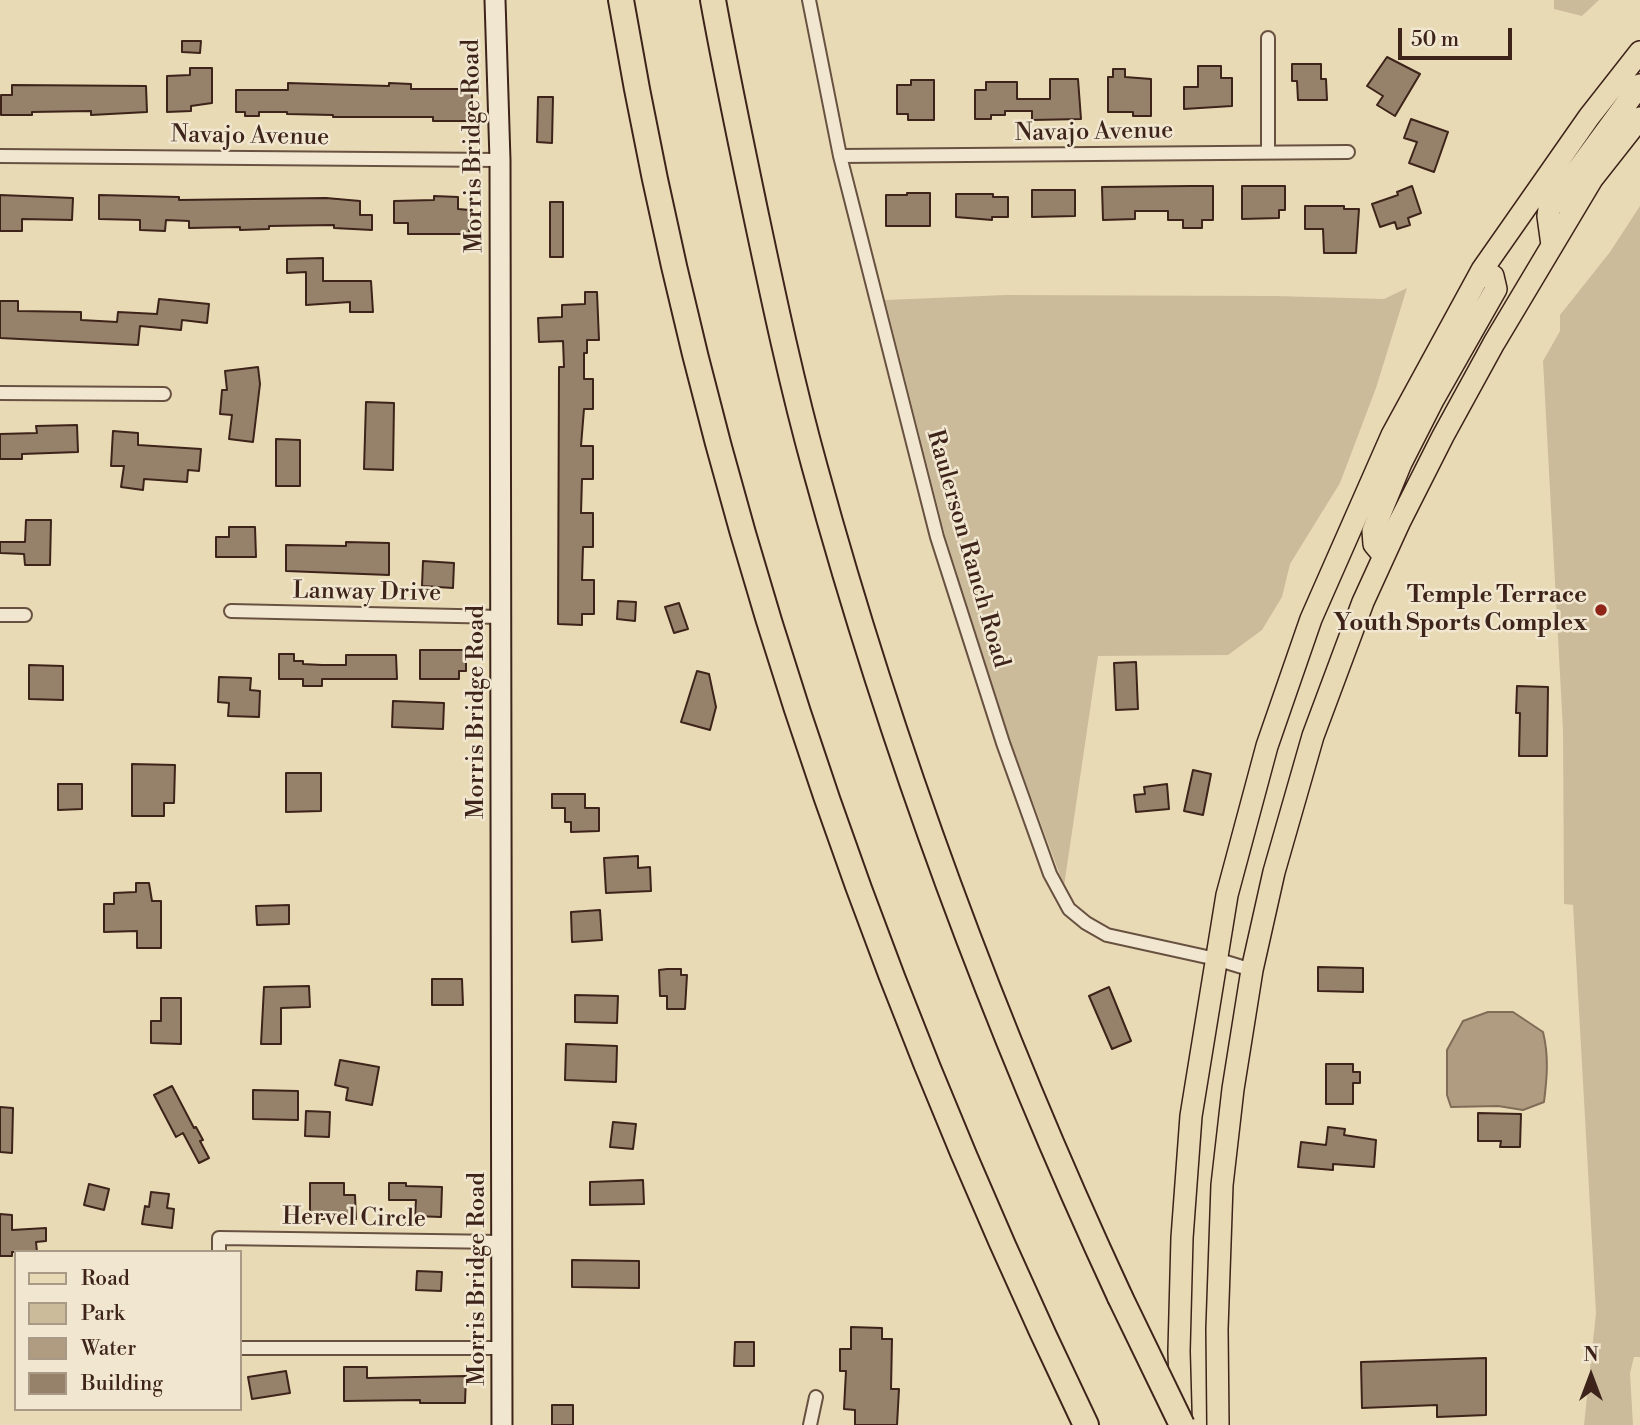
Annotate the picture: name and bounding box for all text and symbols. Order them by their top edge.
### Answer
scale bar [1402,14,1516,58]
text: 50 m [1411,27,1459,53]
street label: Morris Bridge Road [458,39,490,253]
street label: Navajo Avenue [1014,117,1174,149]
street label: Navajo Avenue [170,121,330,153]
street label: Raulerson Ranch Road [919,427,1015,671]
street label: Lanway Drive [292,577,442,609]
place label: Temple Terrace Youth Sports Complex [1333,582,1587,638]
marker: Temple Terrace Youth Sports Complex [1593,602,1609,618]
street label: Morris Bridge Road [463,605,491,819]
street label: Morris Bridge Road [464,1172,492,1386]
street label: Hervel Circle [282,1203,426,1235]
legend [14,1250,242,1411]
text: Road [81,1266,130,1292]
text: Park [81,1301,125,1327]
text: Water [81,1336,136,1362]
north arrow [1556,1341,1626,1411]
text: N [1583,1343,1599,1367]
text: Building [81,1371,163,1397]

